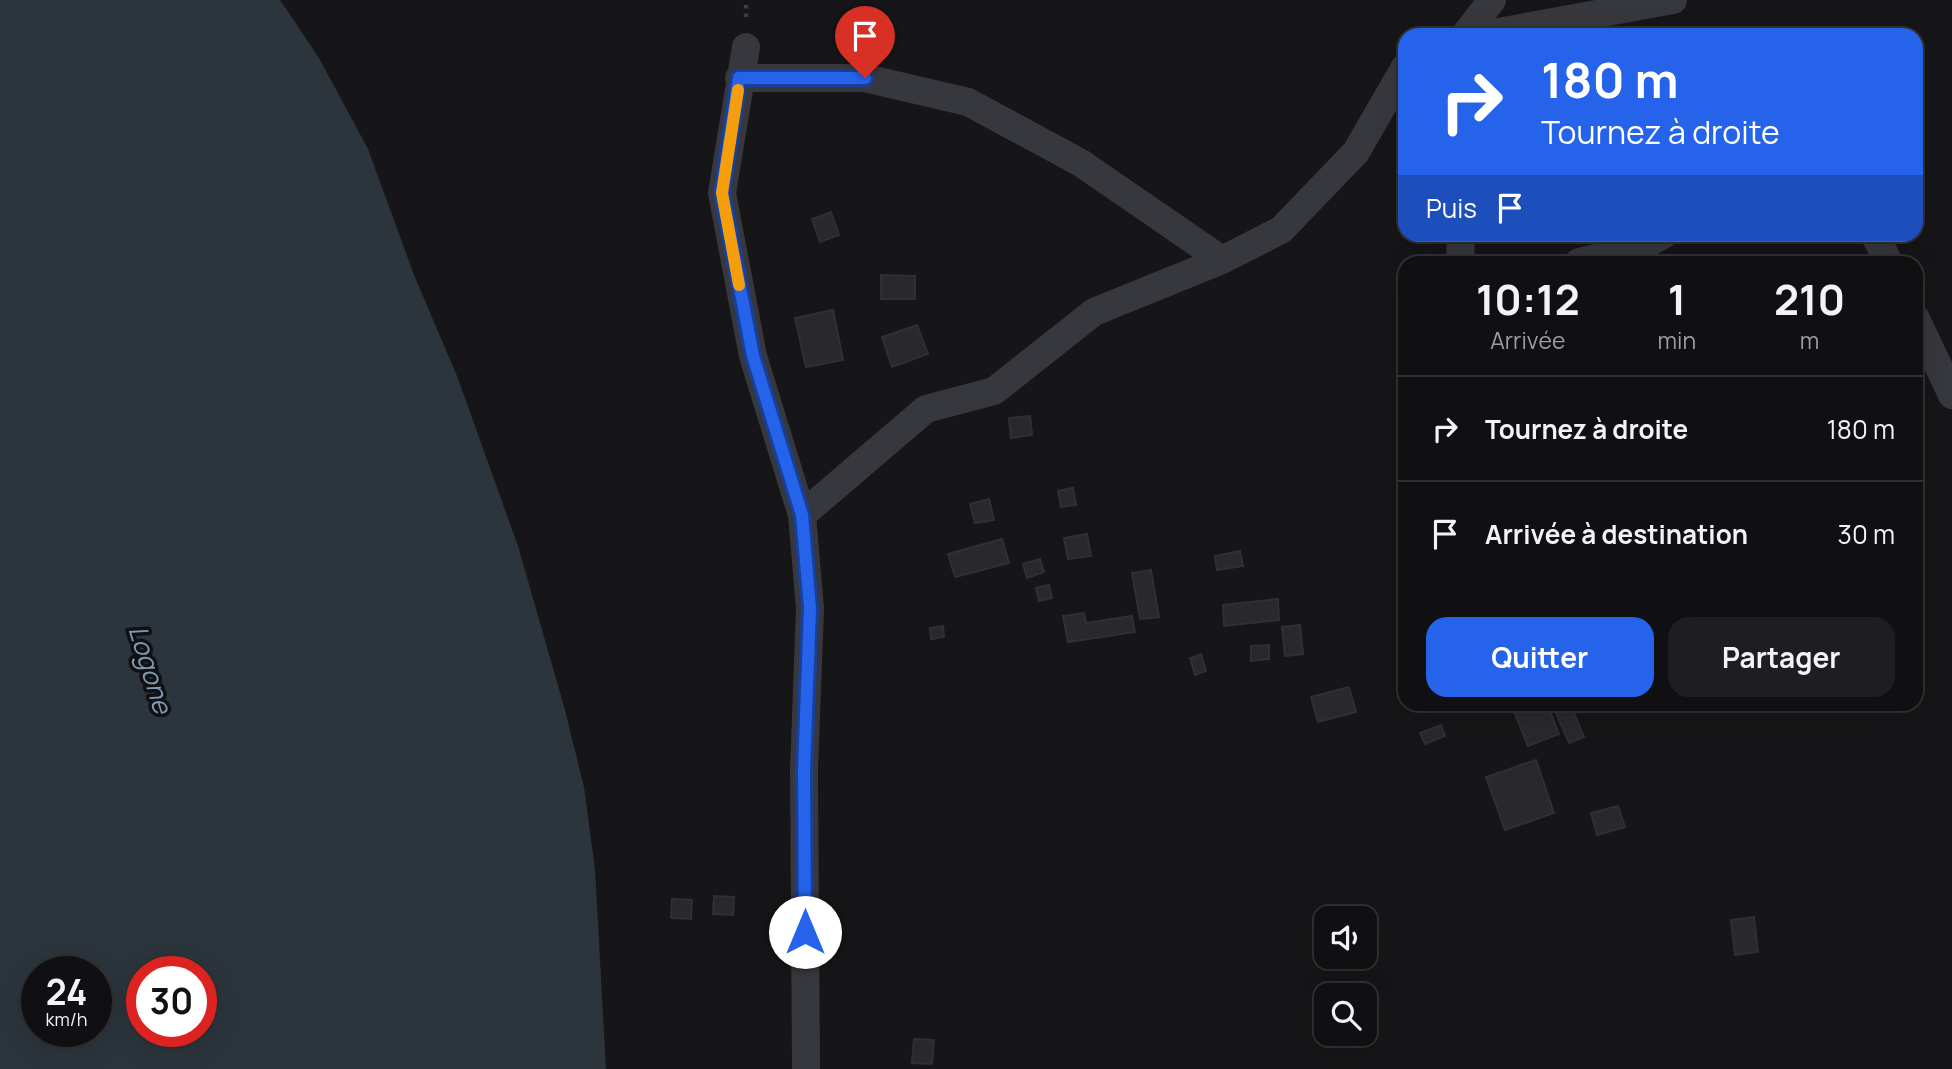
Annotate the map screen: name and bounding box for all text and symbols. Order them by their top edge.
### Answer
pin [835,6,895,78]
icon: arrive [846,17,884,55]
text: 180 m [1541,46,1679,113]
icon: right [1426,56,1517,147]
text: Tournez à droite [1541,110,1780,154]
icon: arrive [1491,189,1529,227]
text: Puis [1426,190,1477,226]
text: 10:12 [1476,270,1580,328]
text: 1 [1668,270,1686,328]
text: 210 [1774,270,1845,328]
text: Arrivée [1490,324,1565,356]
text: min [1658,324,1696,356]
text: m [1800,324,1819,356]
icon: right [1426,410,1464,448]
text: Tournez à droite [1485,411,1688,447]
text: 180 m [1827,411,1895,447]
icon: arrive [1426,515,1464,553]
text: Arrivée à destination [1485,516,1748,552]
text: 30 m [1838,516,1895,552]
button: Quitter [1426,617,1654,697]
button: Partager [1668,617,1895,697]
water label: Logone [121,621,182,719]
position arrow [768,895,842,969]
map controls [1314,906,1377,1046]
button: sound [1314,906,1377,969]
speed limit sign: 30 [126,956,217,1047]
text: 24 [46,968,87,1016]
button: search [1314,983,1377,1046]
text: km/h [46,1007,87,1031]

